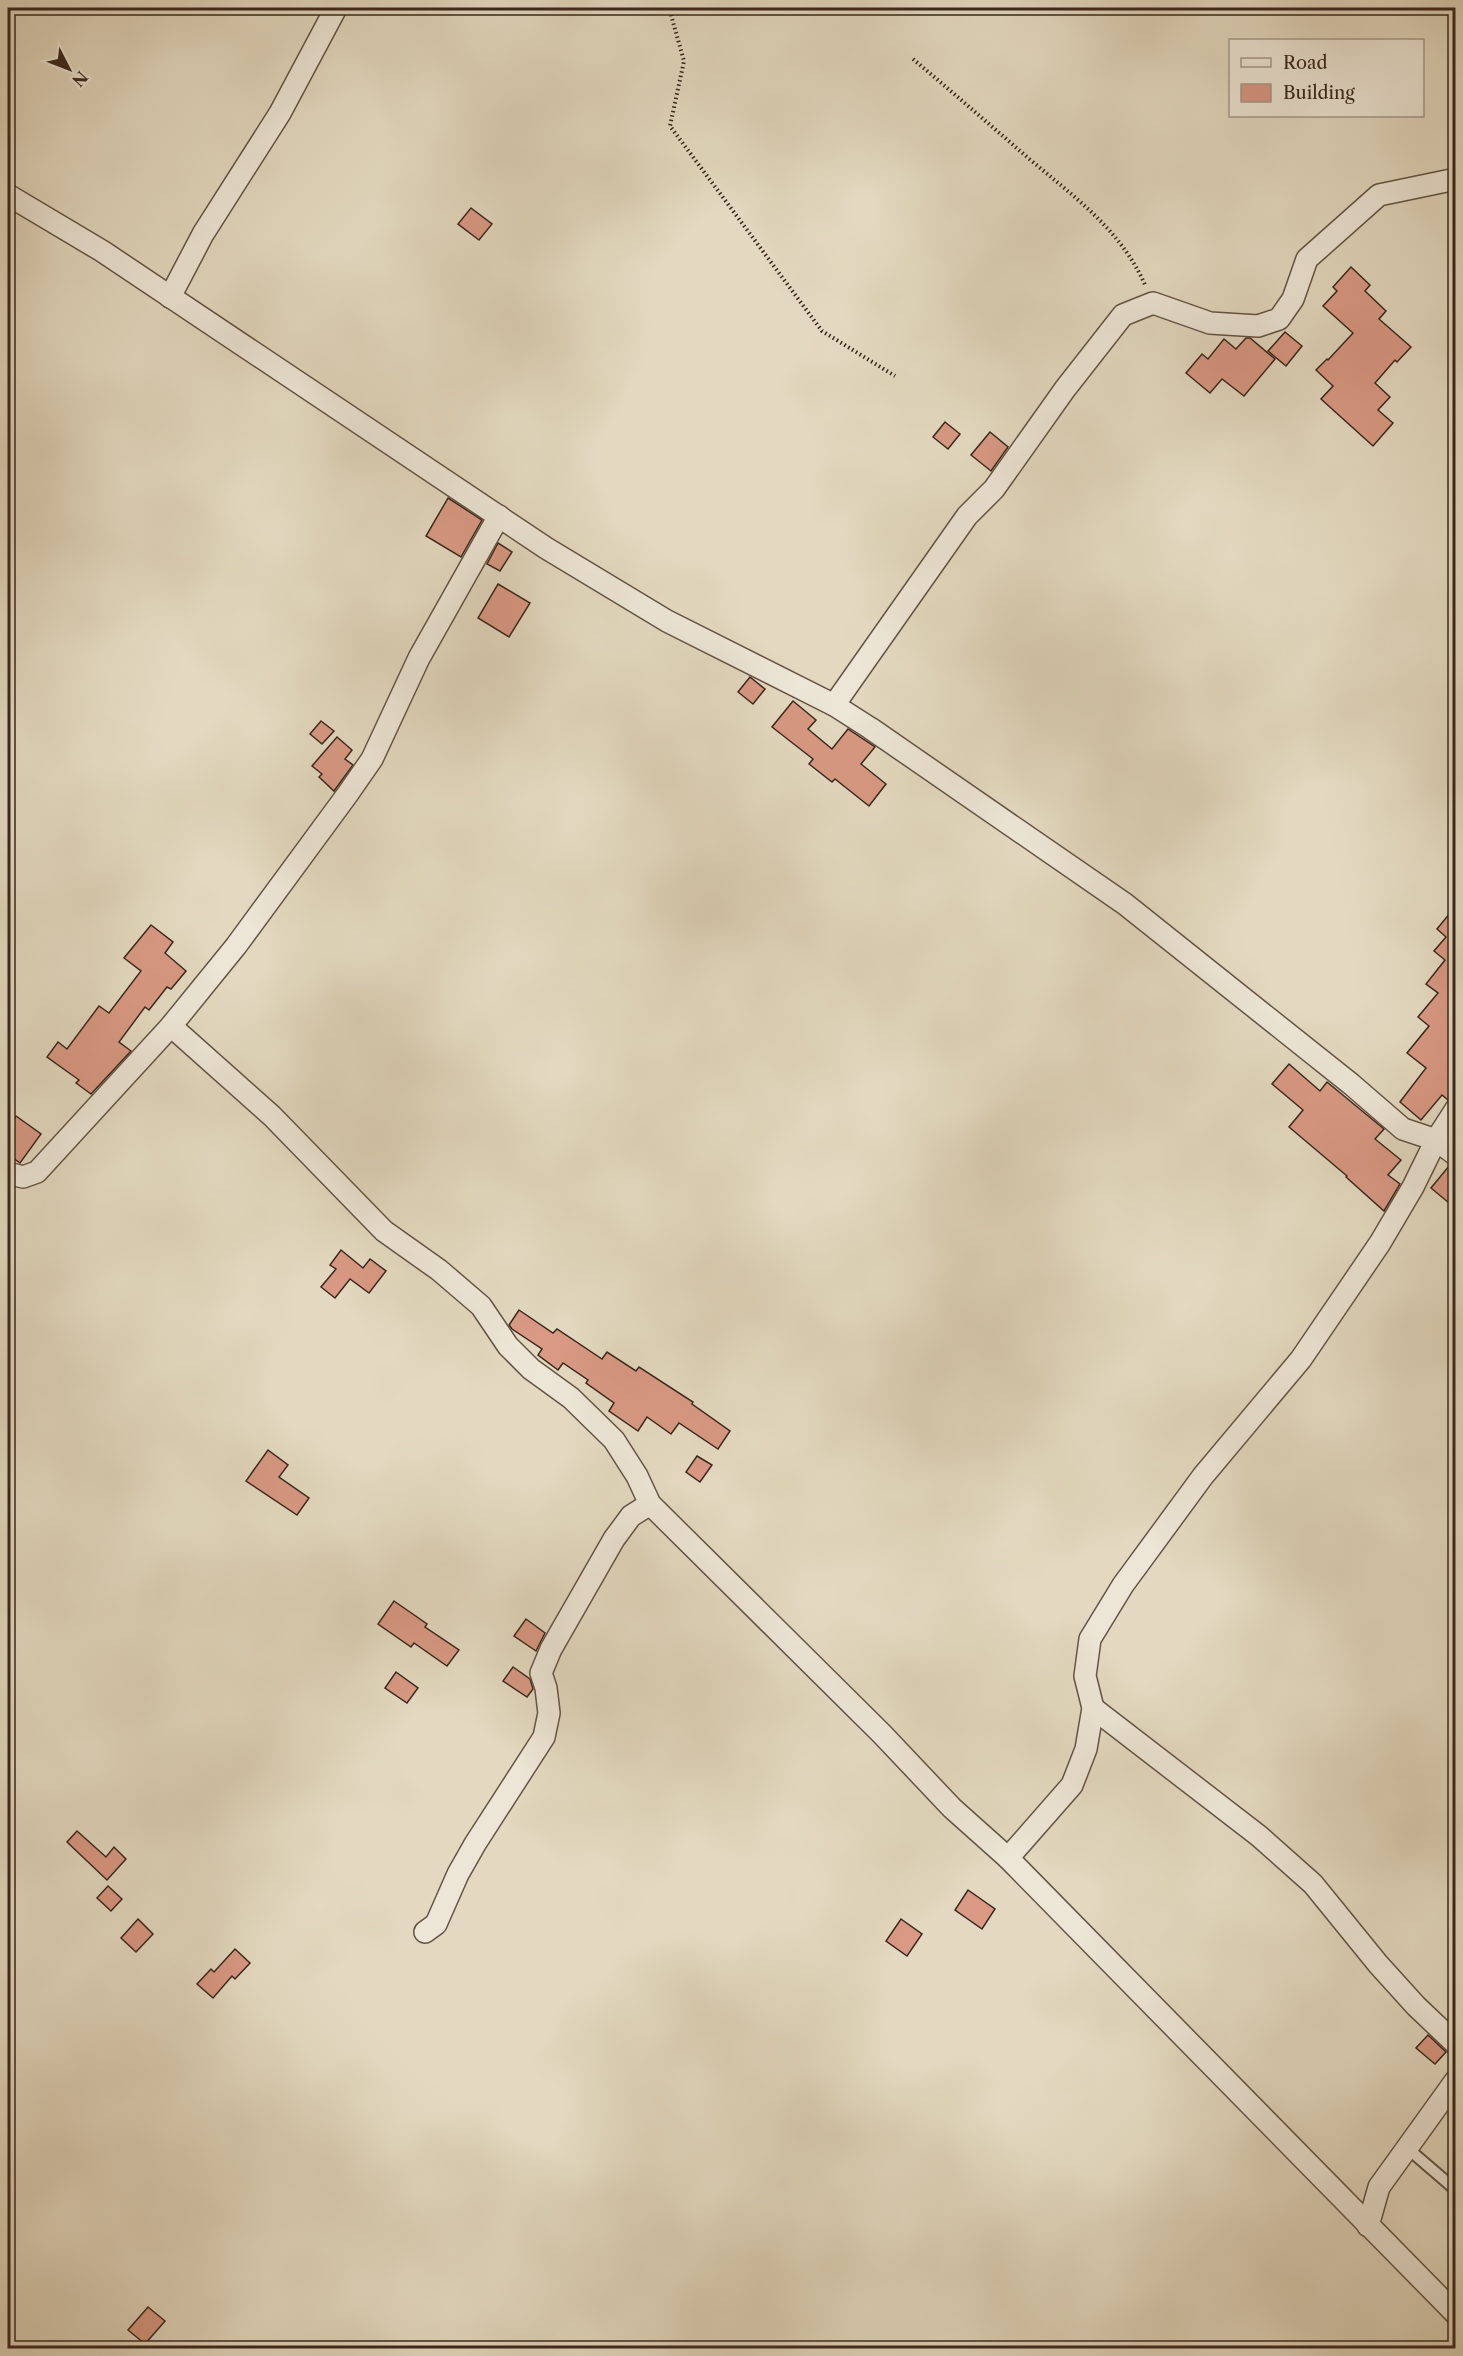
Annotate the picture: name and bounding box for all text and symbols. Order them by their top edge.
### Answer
north arrow [39,39,99,99]
legend [1229,39,1424,117]
text: Road [1283,52,1328,74]
text: N [68,67,92,91]
text: Building [1283,82,1355,104]

